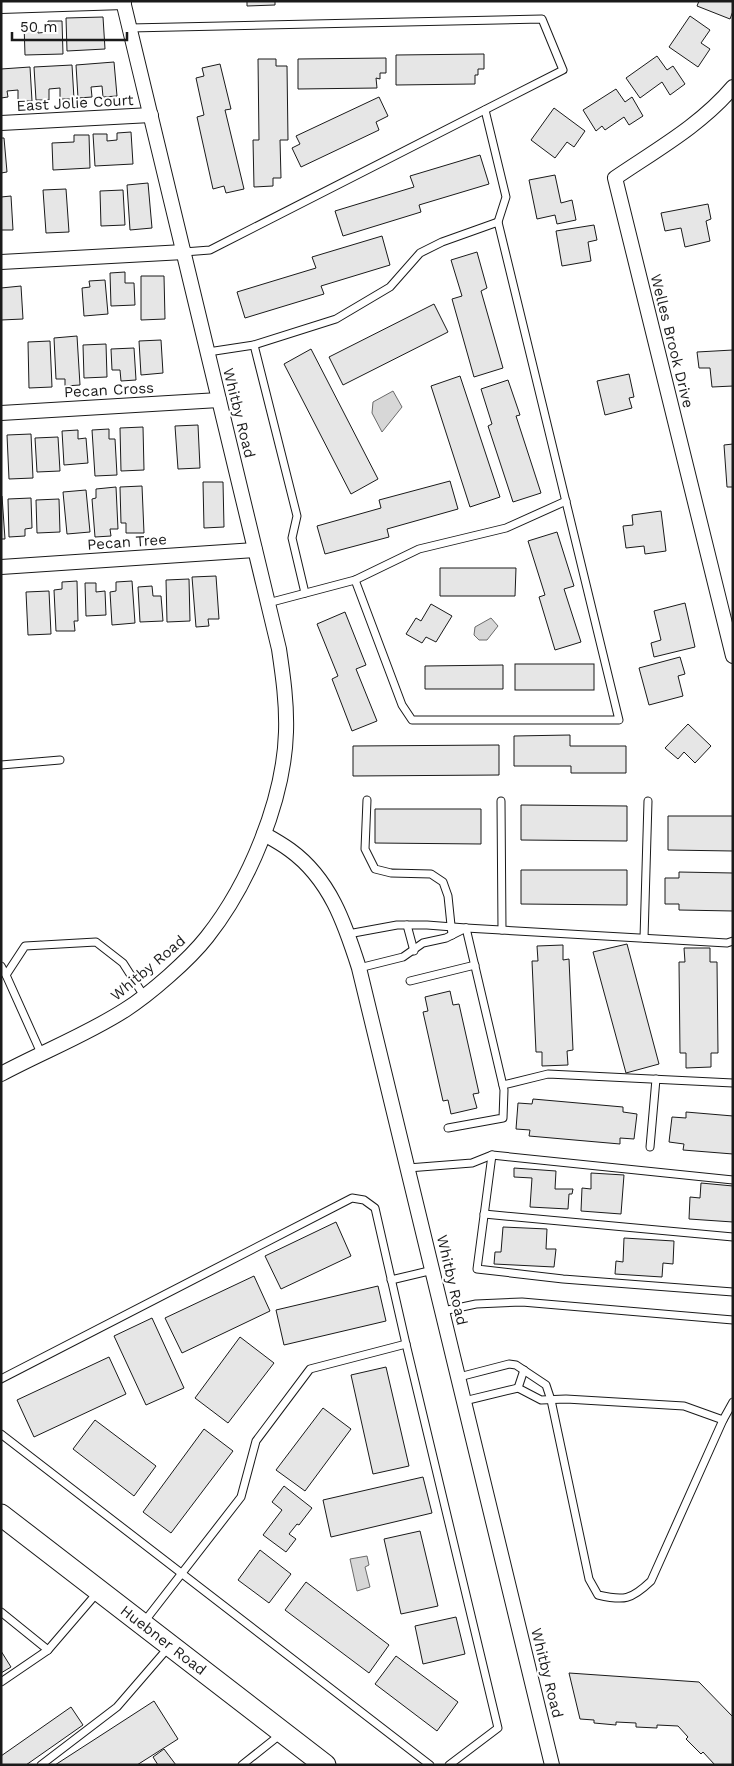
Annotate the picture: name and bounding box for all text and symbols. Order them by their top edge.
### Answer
scale bar [12,10,128,42]
text: 50 m [20,18,57,36]
street label: East Jolie Court [16,91,135,115]
street label: Welles Brook Drive [647,272,697,410]
street label: Whitby Road [219,366,259,460]
street label: Pecan Cross [64,379,154,401]
street label: Pecan Tree [87,530,167,554]
street label: Whitby Road [107,931,189,1005]
street label: Whitby Road [433,1233,471,1327]
street label: Huebner Road [117,1601,210,1679]
street label: Whitby Road [527,1626,567,1720]

